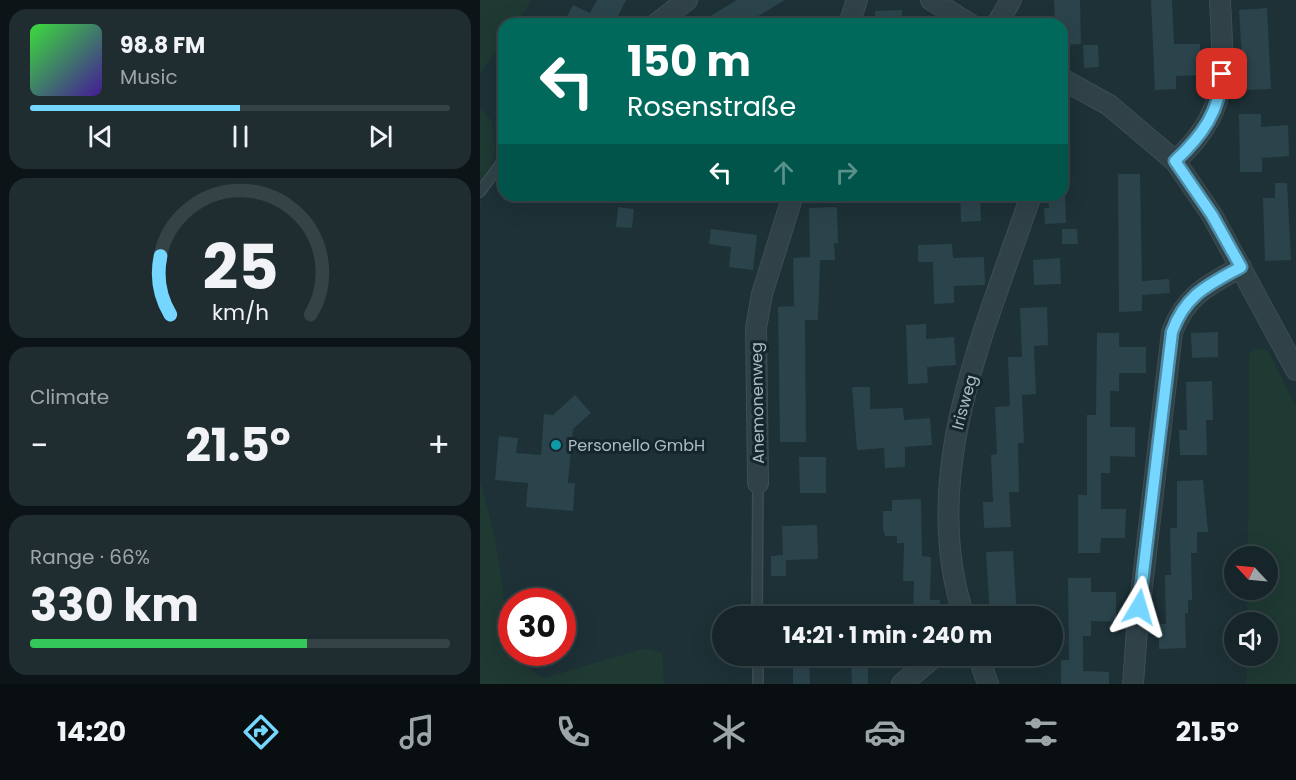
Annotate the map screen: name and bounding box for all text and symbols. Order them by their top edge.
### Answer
text: 98.8 FM [120,30,205,61]
text: 150 m [627,32,751,91]
icon: left [528,42,606,120]
pin [1196,48,1247,99]
icon: arrive [1205,57,1238,90]
text: Music [120,63,178,91]
text: Rosenstraße [627,88,796,125]
icon: previous [84,120,117,153]
icon: pause [224,120,257,153]
icon: next [364,120,397,153]
icon: left [704,156,737,189]
icon: ahead [767,156,800,189]
icon: right [830,156,863,189]
text: 25 [202,223,278,311]
text: km/h [211,297,269,328]
street label: Anemonenweg [745,342,770,464]
street label: Irisweg [946,372,983,432]
text: Climate [30,383,109,411]
text: 21.5° [185,414,291,477]
text: − [30,422,48,469]
text: + [427,422,450,469]
place label: Personello GmbH [568,434,705,457]
marker: Personello GmbH [549,438,563,452]
text: Range · 66% [30,543,150,571]
north arrow [1224,546,1278,600]
map controls [1224,546,1278,666]
text: 330 km [30,574,199,637]
position arrow [1107,575,1171,639]
speed limit sign: 30 [498,588,576,666]
button: sound [1224,612,1278,666]
text: 14:21 · 1 min · 240 m [783,620,992,651]
icon: directions [240,711,282,753]
icon: music [396,711,438,753]
icon: phone [552,711,594,753]
icon: climate [708,711,750,753]
icon: car [864,711,906,753]
icon: filters [1020,711,1062,753]
text: 14:20 [57,713,126,750]
text: 21.5° [1176,713,1239,750]

